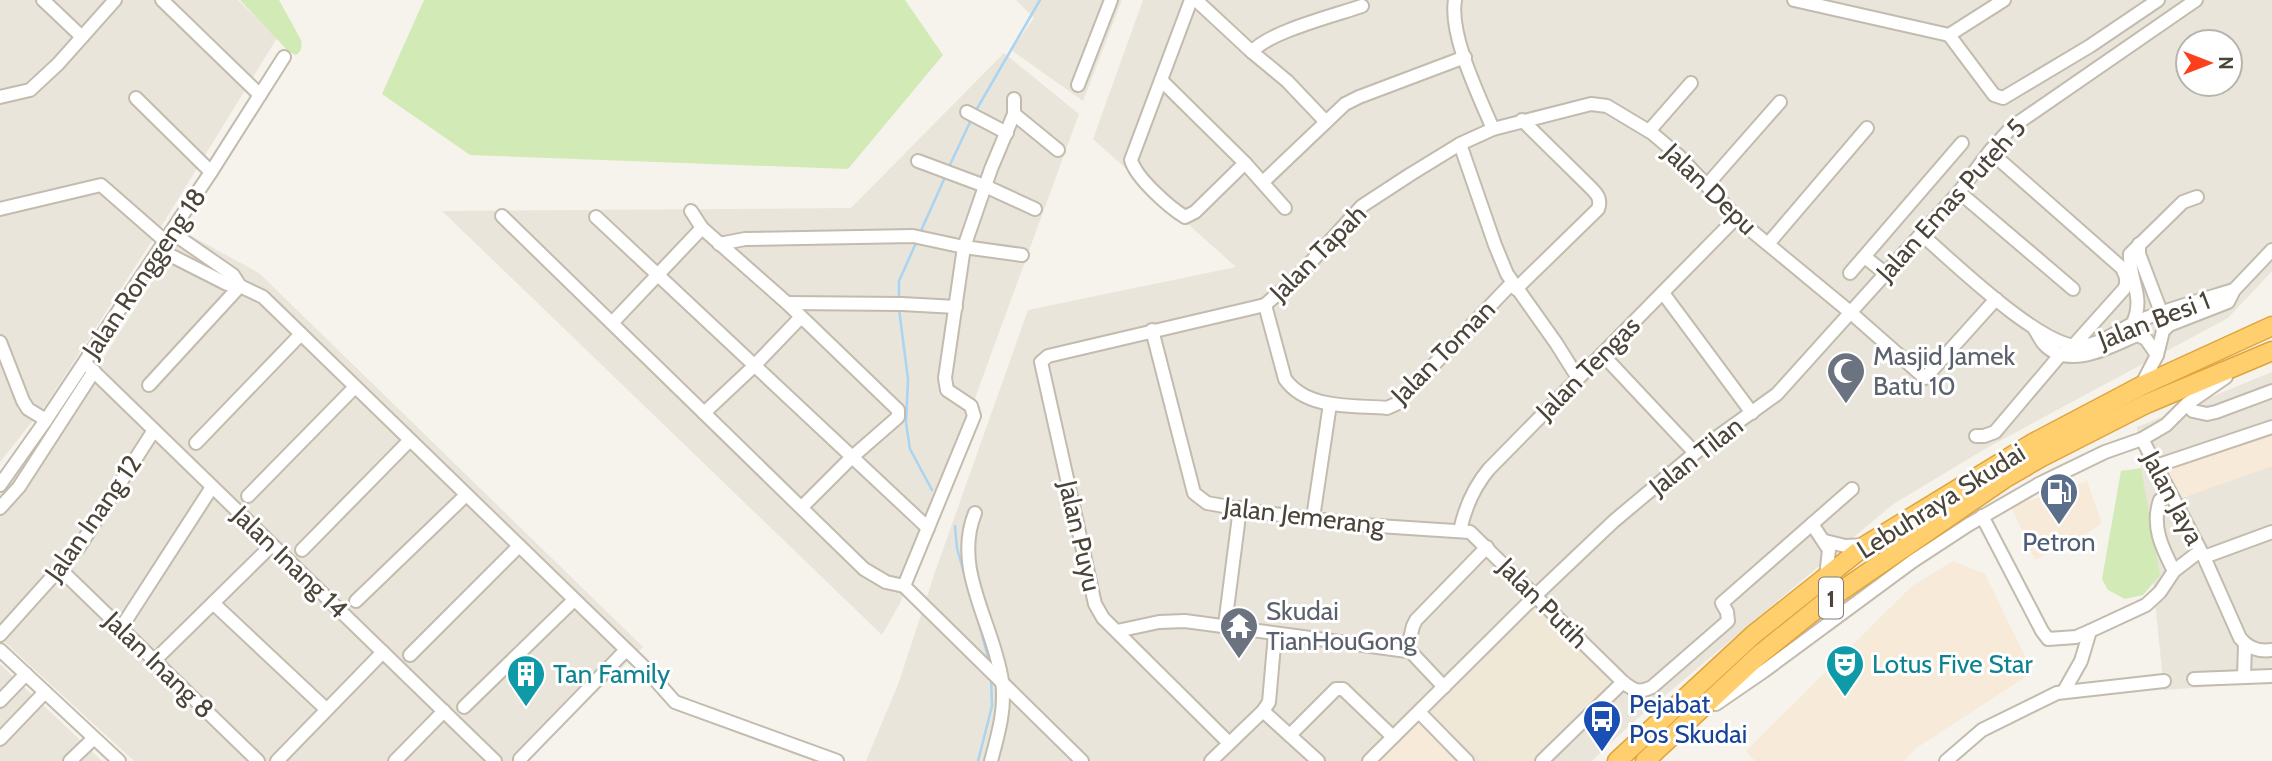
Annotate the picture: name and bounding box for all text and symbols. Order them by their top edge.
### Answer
north arrow [2174,28,2244,98]
text: N [2214,56,2237,70]
street label: Jalan Emas Puteh 5 [1869,112,2033,289]
street label: Jalan Depu [1656,136,1764,241]
street label: Jalan Ronggeng 18 [75,182,213,365]
street label: Jalan Tapah [1262,198,1373,309]
street label: Jalan Besi 1 [2093,284,2214,356]
street label: Jalan Toman [1384,293,1502,411]
street label: Jalan Tengas [1529,309,1647,427]
place label: Masjid Jamek Batu 10 [1873,340,2015,402]
mosque icon: Masjid Jamek Batu 10 [1825,350,1867,405]
street label: Jalan Tilan [1642,409,1749,503]
street label: Lebuhraya Skudai [1851,436,2031,566]
street label: Jalan Jaya [2135,445,2211,551]
street label: Jalan Inang 12 [37,449,148,588]
fuel station icon: Petron [2038,471,2080,526]
street label: Jalan Puyu [1051,476,1108,595]
street label: Jalan Jemerang [1221,490,1387,542]
street label: Jalan Inang 14 [225,498,354,625]
place label: Petron [2022,526,2096,558]
street label: Jalan Putih [1490,550,1595,655]
road number: 1 [1819,578,1843,618]
place label: Skudai TianHouGong [1266,595,1417,657]
street label: Jalan Inang 8 [97,604,221,725]
temple icon: Skudai TianHouGong [1218,605,1260,660]
theatre icon: Lotus Five Star [1824,643,1866,698]
place label: Lotus Five Star [1872,648,2034,680]
building icon: Tan Family [505,653,547,708]
place label: Tan Family [553,658,670,690]
place label: Pejabat Pos Skudai [1629,688,1747,750]
bus stop icon: Pejabat Pos Skudai [1581,698,1623,753]

